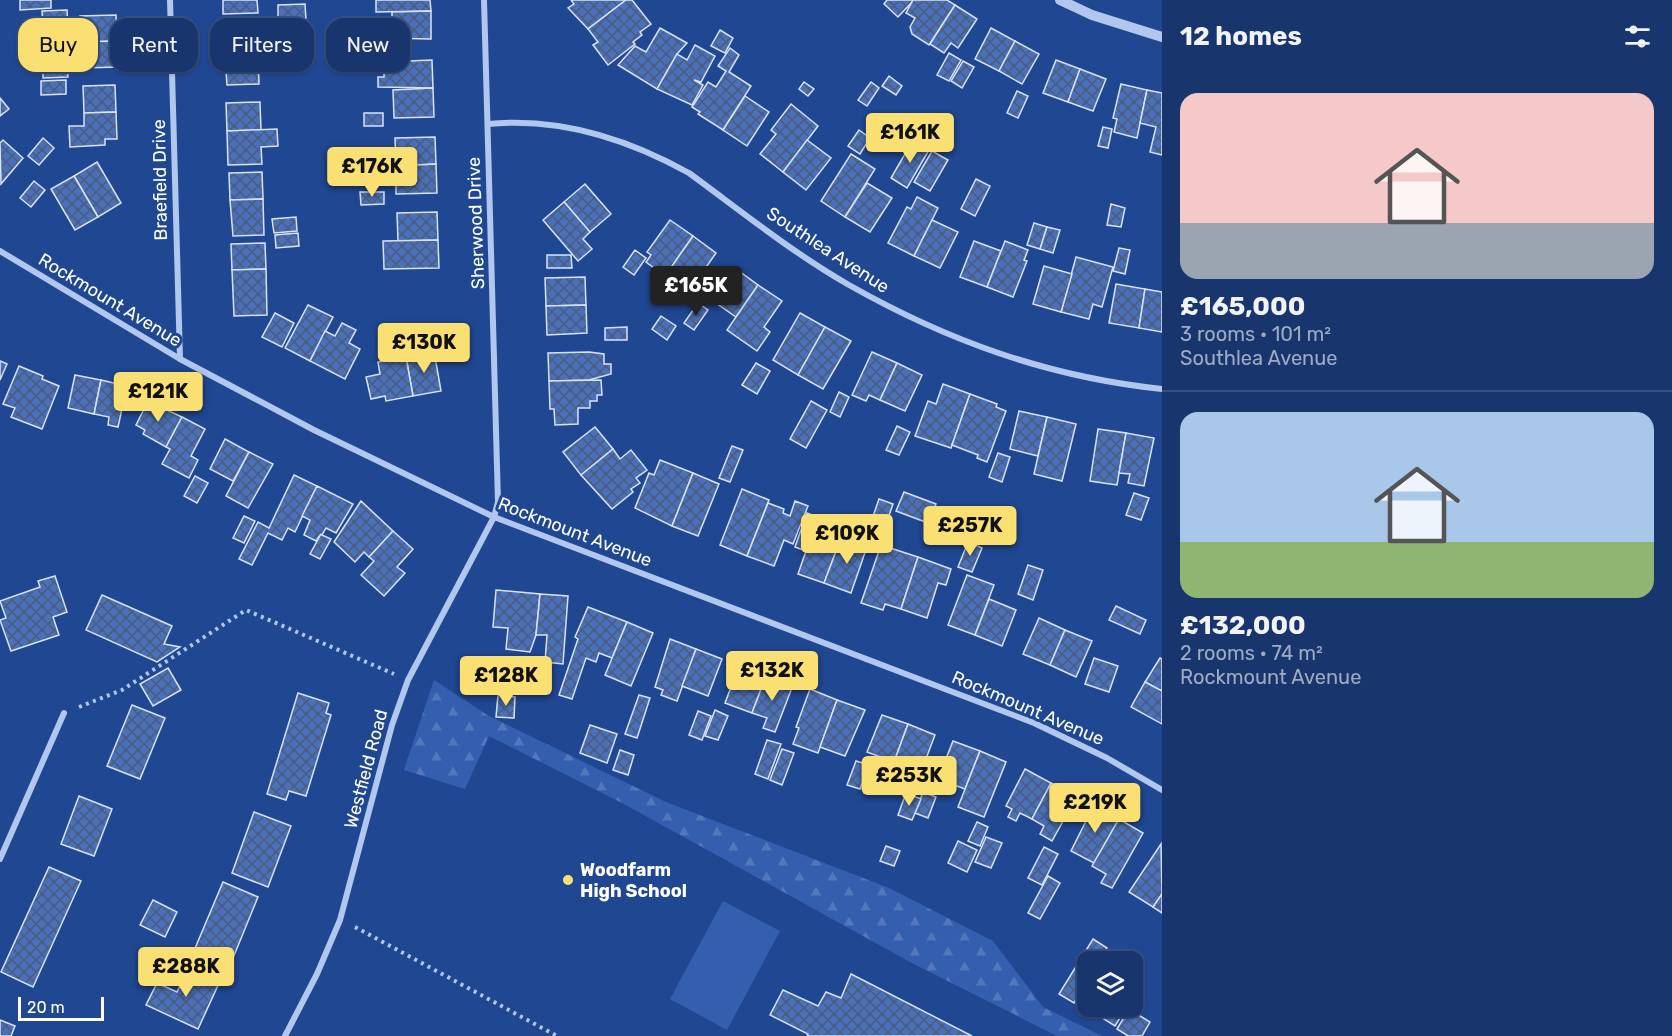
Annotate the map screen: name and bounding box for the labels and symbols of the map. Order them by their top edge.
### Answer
pin: £161K [868,113,952,164]
street label: Braefield Drive [148,119,172,241]
pin: £176K [330,147,414,198]
street label: Sherwood Drive [463,156,489,290]
street label: Southlea Avenue [763,202,893,298]
street label: Rockmount Avenue [34,249,186,351]
pin: £165K [654,266,738,317]
pin: £130K [382,323,466,374]
pin: £121K [116,372,200,423]
street label: Rockmount Avenue [495,492,655,572]
pin: £257K [928,506,1012,557]
pin: £109K [805,514,889,565]
pin: £132K [730,651,814,702]
pin: £128K [464,656,548,707]
street label: Rockmount Avenue [949,666,1107,750]
street label: Westfield Road [340,707,392,831]
pin: £253K [867,756,951,807]
pin: £219K [1053,783,1137,834]
place label: Woodfarm High School [580,859,687,902]
marker: Woodfarm High School [561,873,575,887]
pin: £288K [144,947,228,998]
scale bar [18,994,104,1022]

